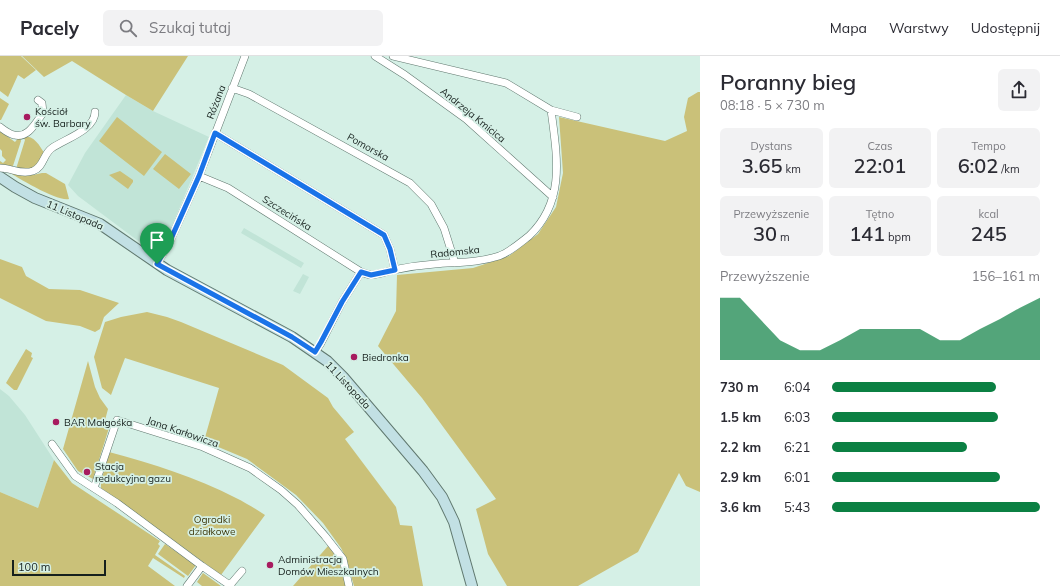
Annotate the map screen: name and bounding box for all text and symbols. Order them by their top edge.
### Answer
search box [103,10,383,46]
text: Pacely [20,16,79,40]
icon: search [117,17,139,39]
text: Szukaj tutaj [149,18,231,37]
text: Mapa [830,19,867,37]
text: Warstwy [889,19,949,37]
text: Udostępnij [971,19,1040,37]
text: Poranny bieg [720,68,856,96]
button: share [998,69,1040,111]
street label: Różana [204,83,228,121]
street label: Andrzeja Kmicica [438,85,508,145]
text: 08:18 · 5 × 730 m [720,97,825,113]
place label: Kościół św. Barbary [35,105,91,130]
marker: Kościół św. Barbary [22,112,32,122]
street label: Pomorska [345,130,391,164]
text: Dystans [750,139,792,153]
text: Czas [867,139,893,153]
text: Tempo [971,139,1006,153]
text: 3.65 [742,153,783,178]
text: 22:01 [854,153,906,178]
text: 6:02 [958,153,998,178]
text: km [783,162,801,176]
text: /km [998,162,1020,176]
street label: Szczecińska [260,193,314,233]
street label: 11 Listopada [45,197,105,233]
text: Przewyższenie [733,207,809,221]
text: Tętno [866,207,894,221]
text: kcal [979,207,999,221]
text: 30 [753,221,777,246]
text: 141 [849,221,885,246]
text: 245 [971,221,1007,246]
pin [140,223,174,264]
icon: arrive [146,229,168,251]
text: m [777,230,790,244]
text: bpm [885,230,911,244]
street label: Radomska [430,243,480,261]
text: Przewyższenie [720,268,810,284]
text: 156–161 m [972,268,1040,284]
place label: Biedronka [362,351,409,364]
marker: Biedronka [349,352,359,362]
street label: 11 Listopada [323,358,373,412]
text: 730 m [720,379,759,395]
text: 6:04 [784,379,810,395]
text: 1.5 km [720,409,761,425]
text: 6:03 [784,409,810,425]
street label: Jana Karłowicza [145,414,221,450]
place label: BAR Małgośka [64,416,132,429]
marker: BAR Małgośka [51,417,61,427]
text: 2.2 km [720,439,761,455]
text: 6:21 [784,439,810,455]
place label: Stacja redukcyjna gazu [95,460,171,485]
marker: Stacja redukcyjna gazu [82,467,92,477]
text: 2.9 km [720,469,761,485]
text: 6:01 [784,469,810,485]
text: 3.6 km [720,499,761,515]
text: 5:43 [784,499,810,515]
park label: Ogrodki działkowe [189,513,235,538]
place label: Administracja Domów Mieszkalnych [278,553,379,578]
scale bar [12,558,106,577]
text: 100 m [18,560,50,574]
marker: Administracja Domów Mieszkalnych [265,560,275,570]

